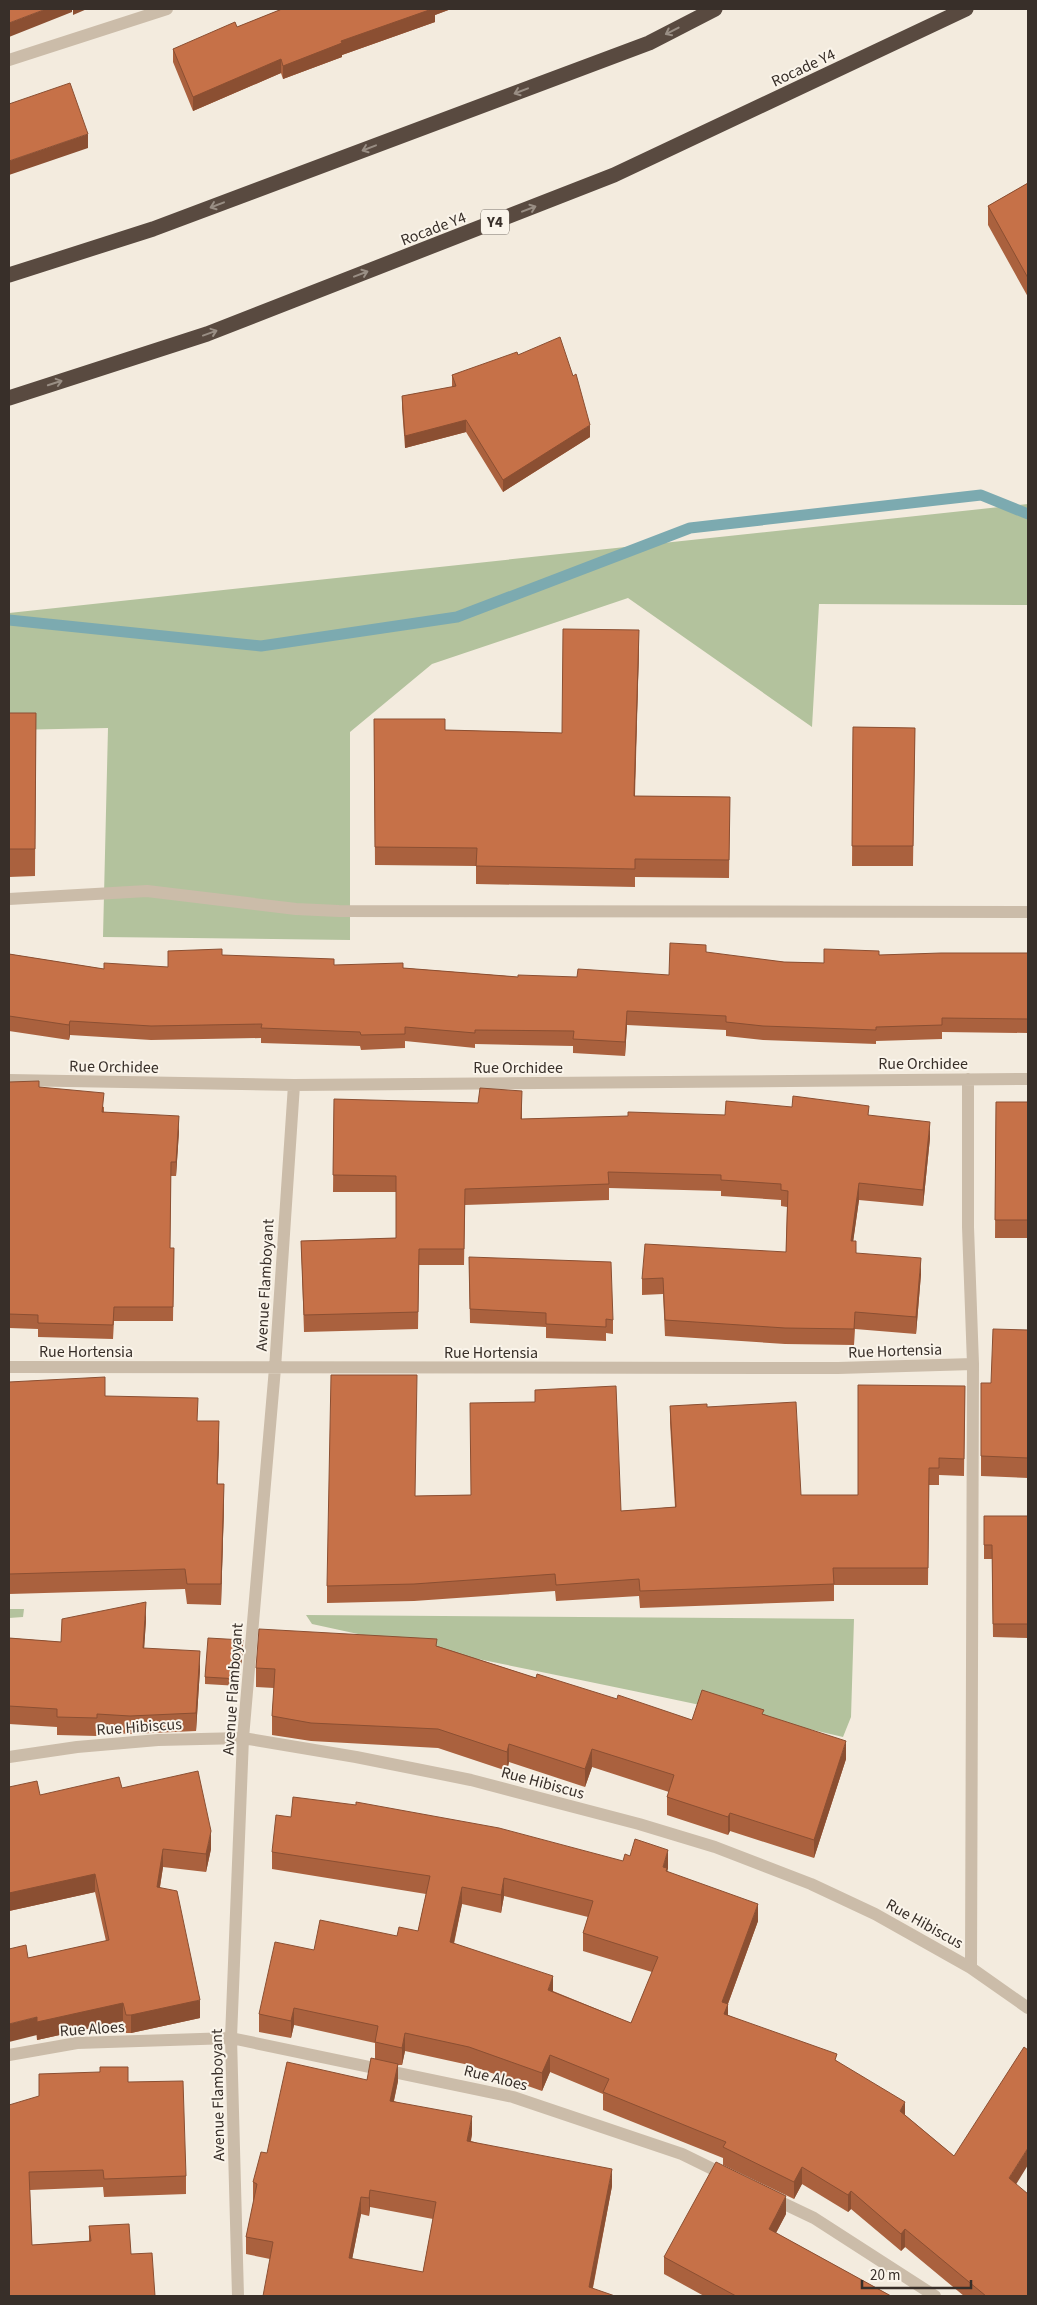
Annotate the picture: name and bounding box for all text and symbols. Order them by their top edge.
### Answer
one-way arrow [665,27,680,36]
street label: Rocade Y4 [768,43,839,92]
one-way arrow [514,87,529,96]
one-way arrow [362,144,377,153]
one-way arrow [210,201,225,210]
one-way arrow [521,204,536,213]
street label: Rocade Y4 [397,206,469,251]
road number: Y4 [481,210,509,234]
one-way arrow [353,269,369,278]
one-way arrow [202,328,217,337]
one-way arrow [47,377,63,387]
street label: Rue Orchidee [878,1053,968,1075]
street label: Rue Orchidee [69,1055,159,1079]
street label: Rue Orchidee [473,1057,563,1079]
street label: Avenue Flamboyant [251,1218,279,1352]
street label: Rue Hortensia [848,1338,942,1364]
street label: Rue Hortensia [39,1341,133,1363]
street label: Rue Hortensia [444,1342,538,1364]
street label: Avenue Flamboyant [217,1622,249,1756]
street label: Rue Hibiscus [96,1713,183,1741]
street label: Rue Hibiscus [499,1761,587,1805]
street label: Rue Hibiscus [882,1894,967,1954]
street label: Rue Aloes [59,2016,126,2042]
street label: Avenue Flamboyant [206,2028,230,2162]
street label: Rue Aloes [462,2059,530,2097]
scale bar [862,2258,971,2290]
text: 20 m [870,2265,900,2286]

